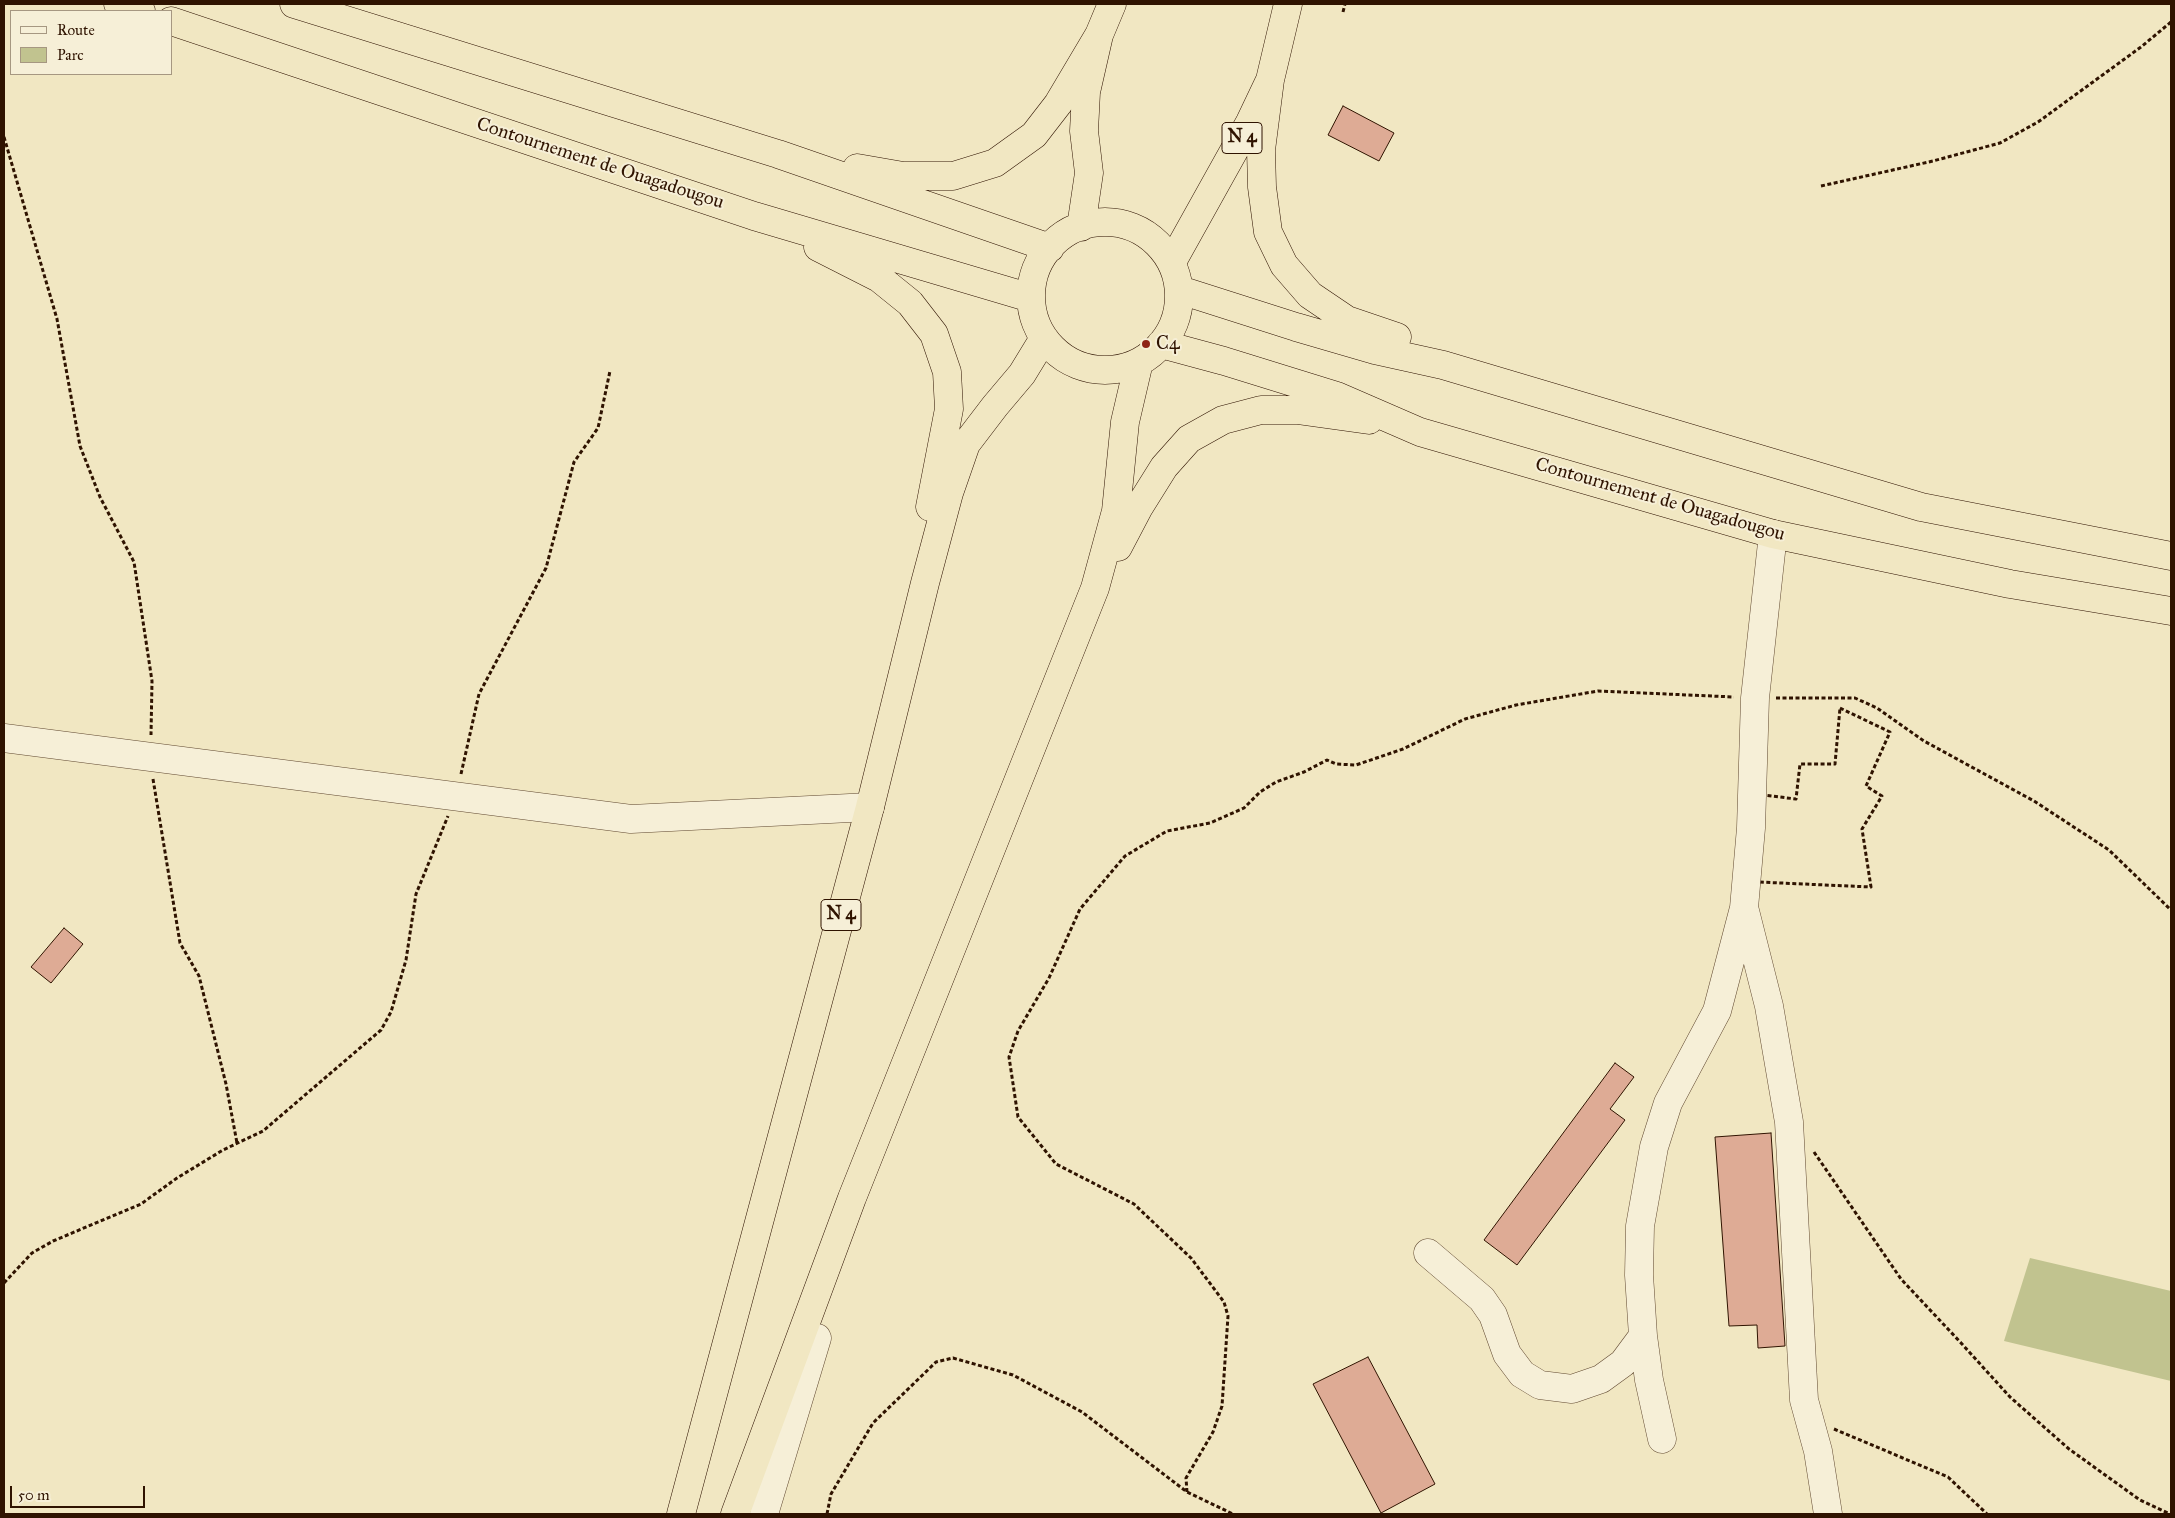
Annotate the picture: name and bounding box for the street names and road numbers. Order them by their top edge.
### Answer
street label: Contournement de Ouagadougou [473,113,727,215]
road number: N 4 [1222,122,1262,154]
street label: Contournement de Ouagadougou [1533,453,1787,547]
road number: N 4 [821,900,861,930]

